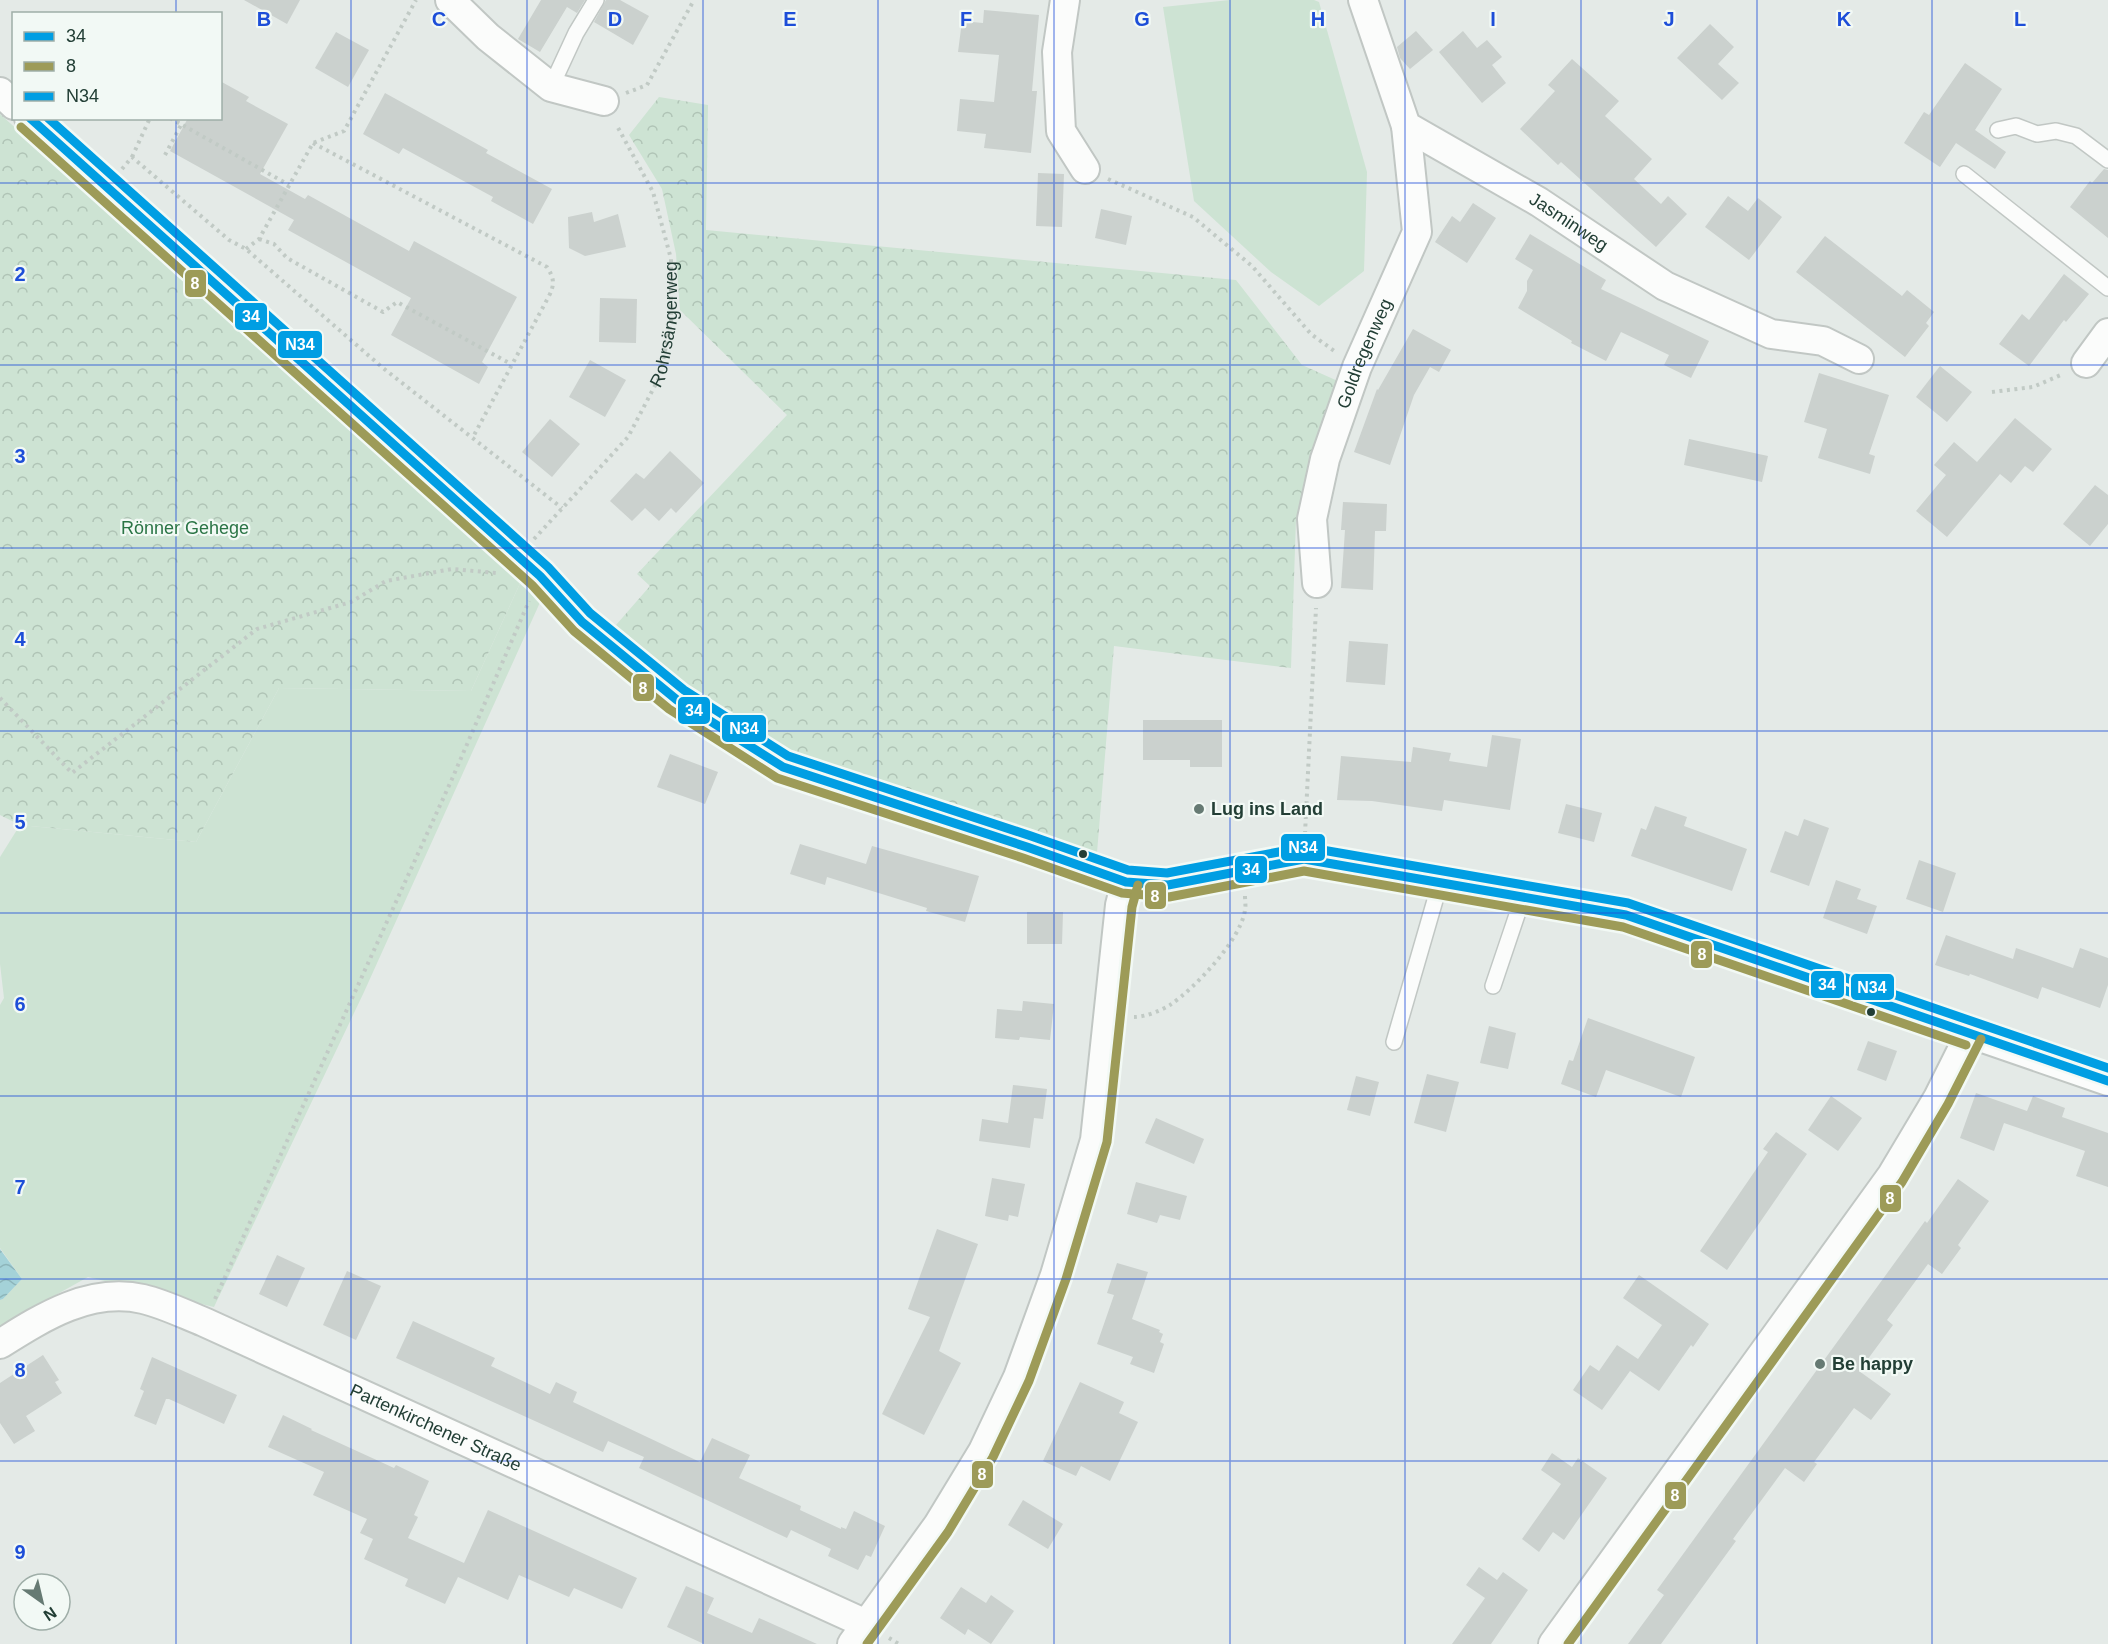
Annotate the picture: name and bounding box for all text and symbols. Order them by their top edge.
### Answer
text: B [257,8,271,30]
text: C [432,8,446,30]
text: D [608,8,622,30]
text: E [783,8,797,30]
text: F [960,8,972,30]
text: G [1134,8,1150,30]
text: H [1311,8,1325,30]
text: I [1490,8,1496,30]
text: J [1663,8,1675,30]
text: K [1837,8,1852,30]
text: L [2014,8,2026,30]
legend [12,12,222,120]
text: 34 [66,26,86,46]
text: 8 [66,56,76,76]
text: N34 [66,86,99,106]
street label: Jasminweg [1526,189,1612,255]
street label: Rohrsängerweg [646,261,681,391]
text: 2 [14,263,26,285]
line badge: 8 [184,269,207,298]
text: 8 [191,275,200,292]
street label: Goldregenweg [1333,296,1396,411]
line badge: 34 [234,302,268,331]
text: 34 [242,308,260,325]
line badge: N34 [277,330,323,359]
text: N34 [285,336,315,353]
text: 3 [14,445,26,467]
park label: Rönner Gehege [121,518,249,538]
text: 4 [14,628,26,650]
line badge: 8 [632,673,655,702]
text: 8 [639,680,648,697]
line badge: 34 [677,696,711,725]
text: 34 [685,702,703,719]
line badge: N34 [721,714,767,743]
text: N34 [729,720,759,737]
place label: Lug ins Land [1211,799,1323,819]
marker: Lug ins Land [1192,802,1206,816]
text: 5 [14,811,26,833]
line badge: N34 [1280,833,1326,862]
text: N34 [1288,839,1318,856]
unlabelled marker [1077,848,1089,860]
line badge: 34 [1234,855,1268,884]
text: 34 [1242,861,1260,878]
line badge: 8 [1144,881,1167,910]
text: 8 [1151,888,1160,905]
line badge: 8 [1690,940,1713,969]
text: 8 [1698,946,1707,963]
line badge: 34 [1810,970,1845,999]
line badge: N34 [1850,973,1895,1001]
text: 34 [1818,976,1836,993]
text: N34 [1857,979,1887,996]
text: 6 [14,993,26,1015]
unlabelled marker [1865,1006,1877,1018]
text: 7 [14,1176,26,1198]
line badge: 8 [1879,1184,1902,1213]
text: 8 [1886,1190,1895,1207]
place label: Be happy [1832,1354,1913,1374]
marker: Be happy [1813,1357,1827,1371]
text: 8 [14,1359,26,1381]
street label: Partenkirchener Straße [347,1380,524,1475]
line badge: 8 [971,1460,994,1489]
text: 8 [978,1466,987,1483]
line badge: 8 [1664,1481,1687,1510]
text: 8 [1671,1487,1680,1504]
text: 9 [14,1541,26,1563]
north arrow [12,1572,72,1632]
text: N [41,1604,60,1624]

